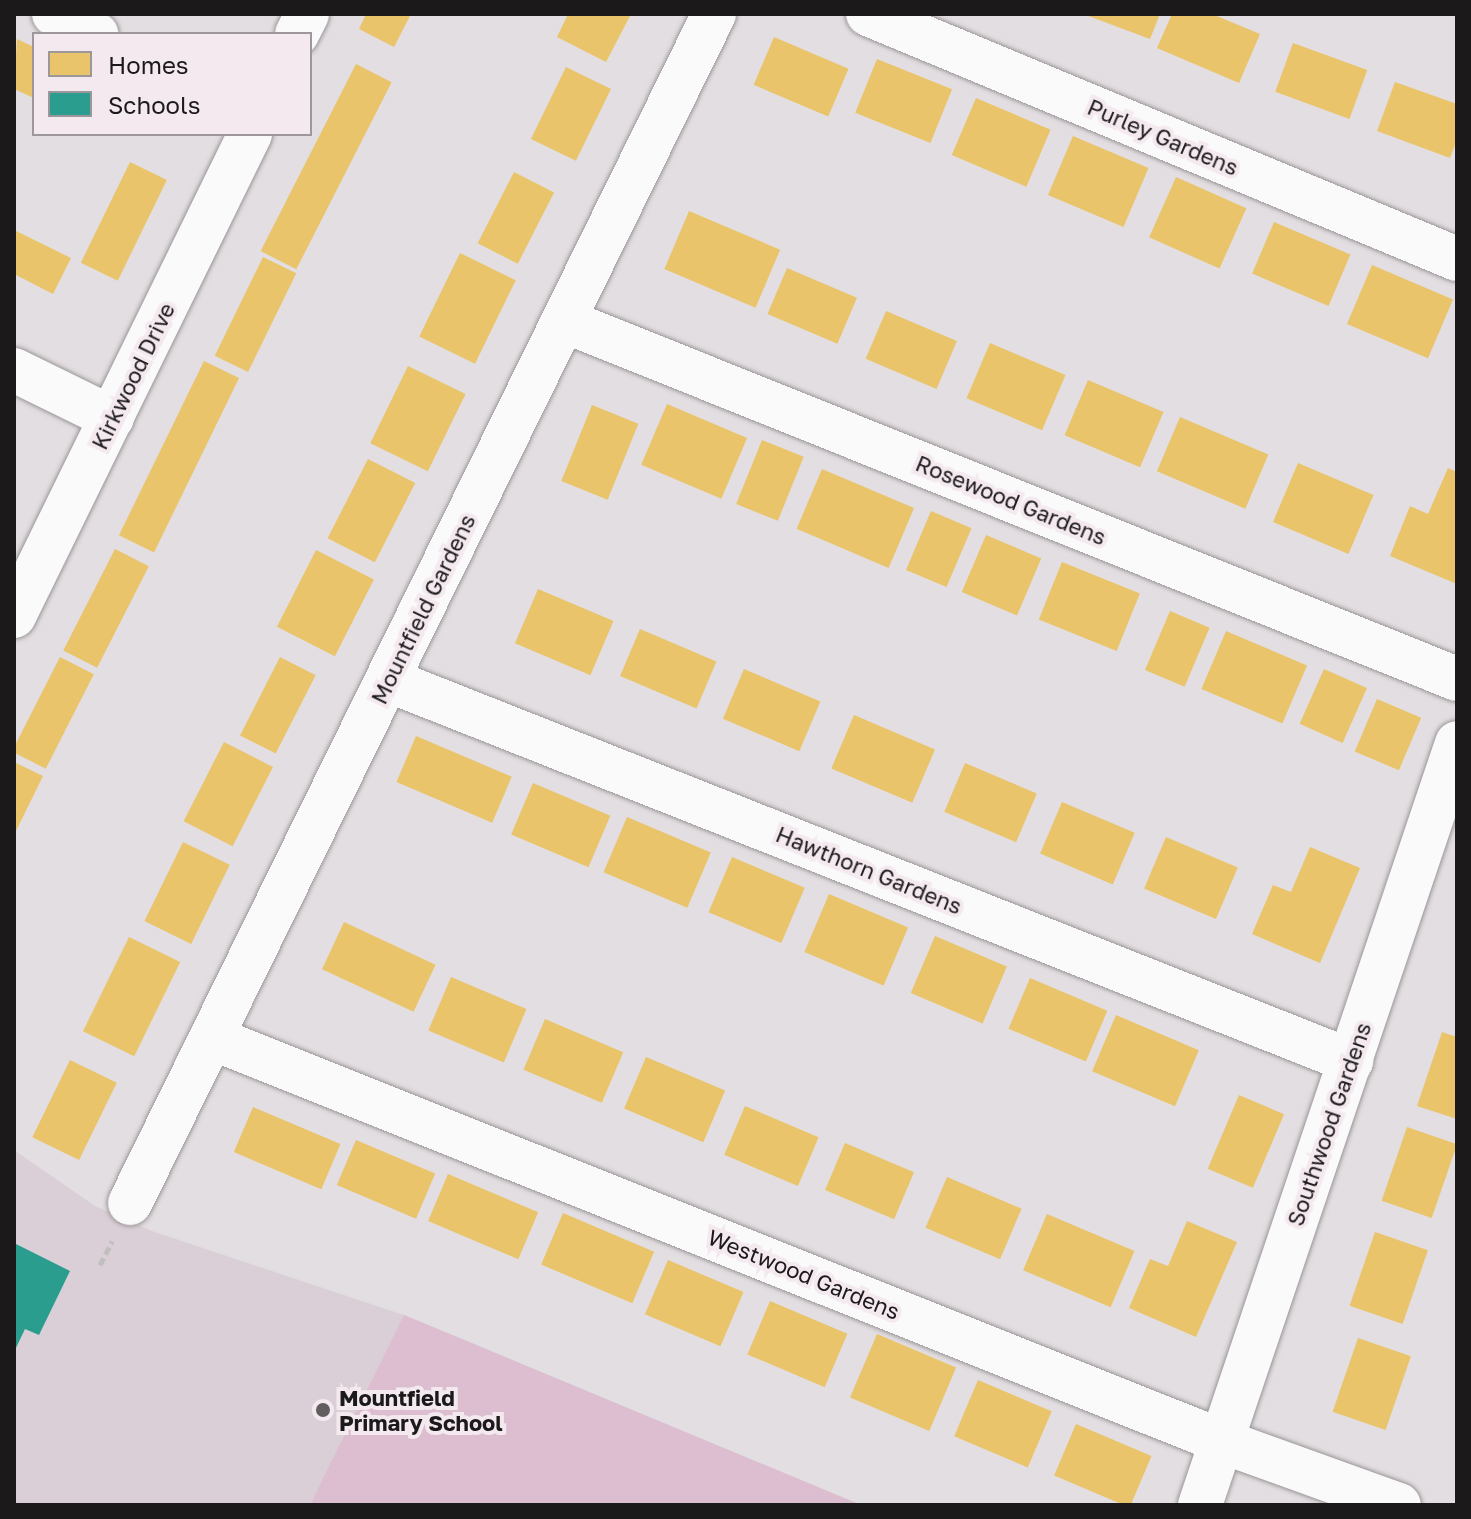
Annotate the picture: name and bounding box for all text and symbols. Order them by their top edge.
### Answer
legend [32,32,312,136]
text: Homes [108,50,189,79]
text: Schools [108,90,200,119]
street label: Purley Gardens [1084,93,1242,181]
street label: Kirkwood Drive [86,298,180,454]
street label: Rosewood Gardens [912,450,1110,550]
street label: Mountfield Gardens [366,510,480,708]
street label: Hawthorn Gardens [772,821,966,919]
street label: Southwood Gardens [1282,1019,1376,1229]
street label: Westwood Gardens [704,1223,904,1325]
place label: Mountfield Primary School [339,1384,503,1436]
marker: Mountfield Primary School [314,1401,332,1419]

